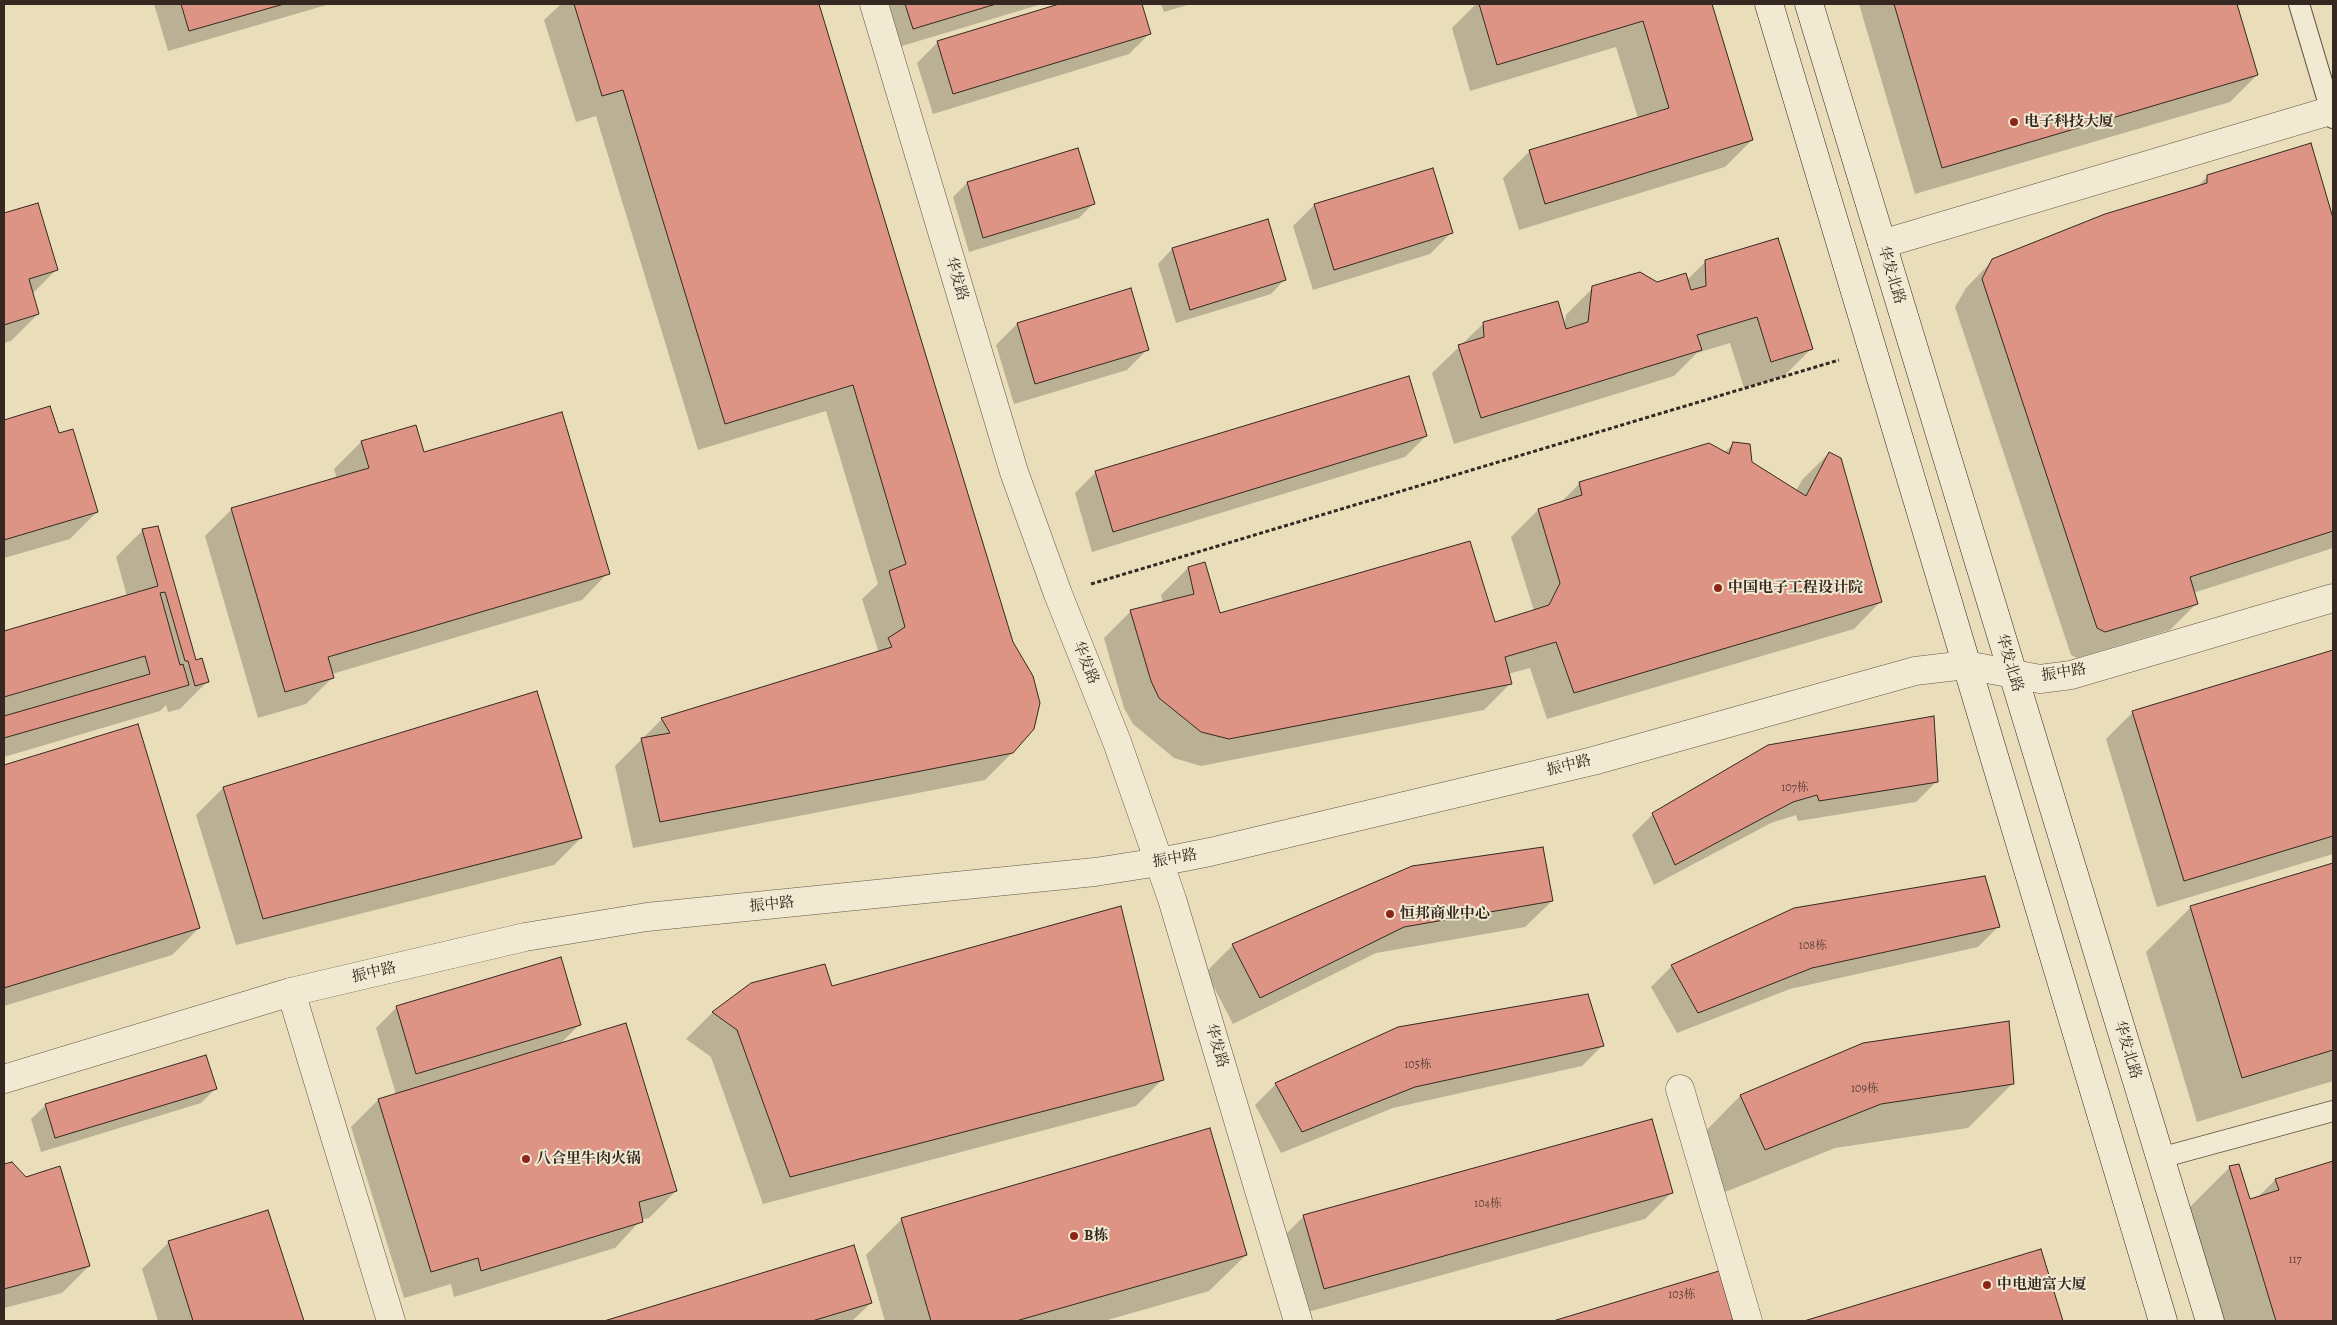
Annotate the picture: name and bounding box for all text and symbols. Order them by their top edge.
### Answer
place label: 电子科技大厦 [2024,113,2114,131]
marker: 电子科技大厦 [2008,116,2020,128]
street label: 华发北路 [1874,244,1908,306]
street label: 华发路 [941,255,971,303]
place label: 中国电子工程设计院 [1728,579,1863,597]
marker: 中国电子工程设计院 [1712,582,1724,594]
street label: 华发北路 [1992,632,2026,694]
street label: 华发路 [1068,639,1102,687]
street label: 振中路 [2040,661,2088,685]
street label: 振中路 [1545,752,1593,780]
house number: 107栋 [1781,781,1809,795]
street label: 振中路 [1151,846,1199,872]
street label: 振中路 [749,894,795,916]
place label: 恒邦商业中心 [1400,905,1490,923]
marker: 恒邦商业中心 [1384,908,1396,920]
house number: 108栋 [1799,939,1827,953]
street label: 振中路 [350,959,398,987]
street label: 华发北路 [2110,1019,2144,1081]
street label: 华发路 [1201,1022,1231,1070]
house number: 105栋 [1404,1058,1432,1072]
house number: 109栋 [1851,1082,1879,1096]
place label: 八合里牛肉火锅 [536,1150,641,1168]
marker: 八合里牛肉火锅 [520,1153,532,1165]
house number: 104栋 [1474,1197,1502,1211]
place label: B栋 [1084,1227,1108,1245]
marker: B栋 [1068,1230,1080,1242]
house number: 117 [2288,1253,2302,1267]
place label: 中电迪富大厦 [1997,1276,2087,1294]
marker: 中电迪富大厦 [1981,1279,1993,1291]
house number: 103栋 [1668,1288,1696,1302]

